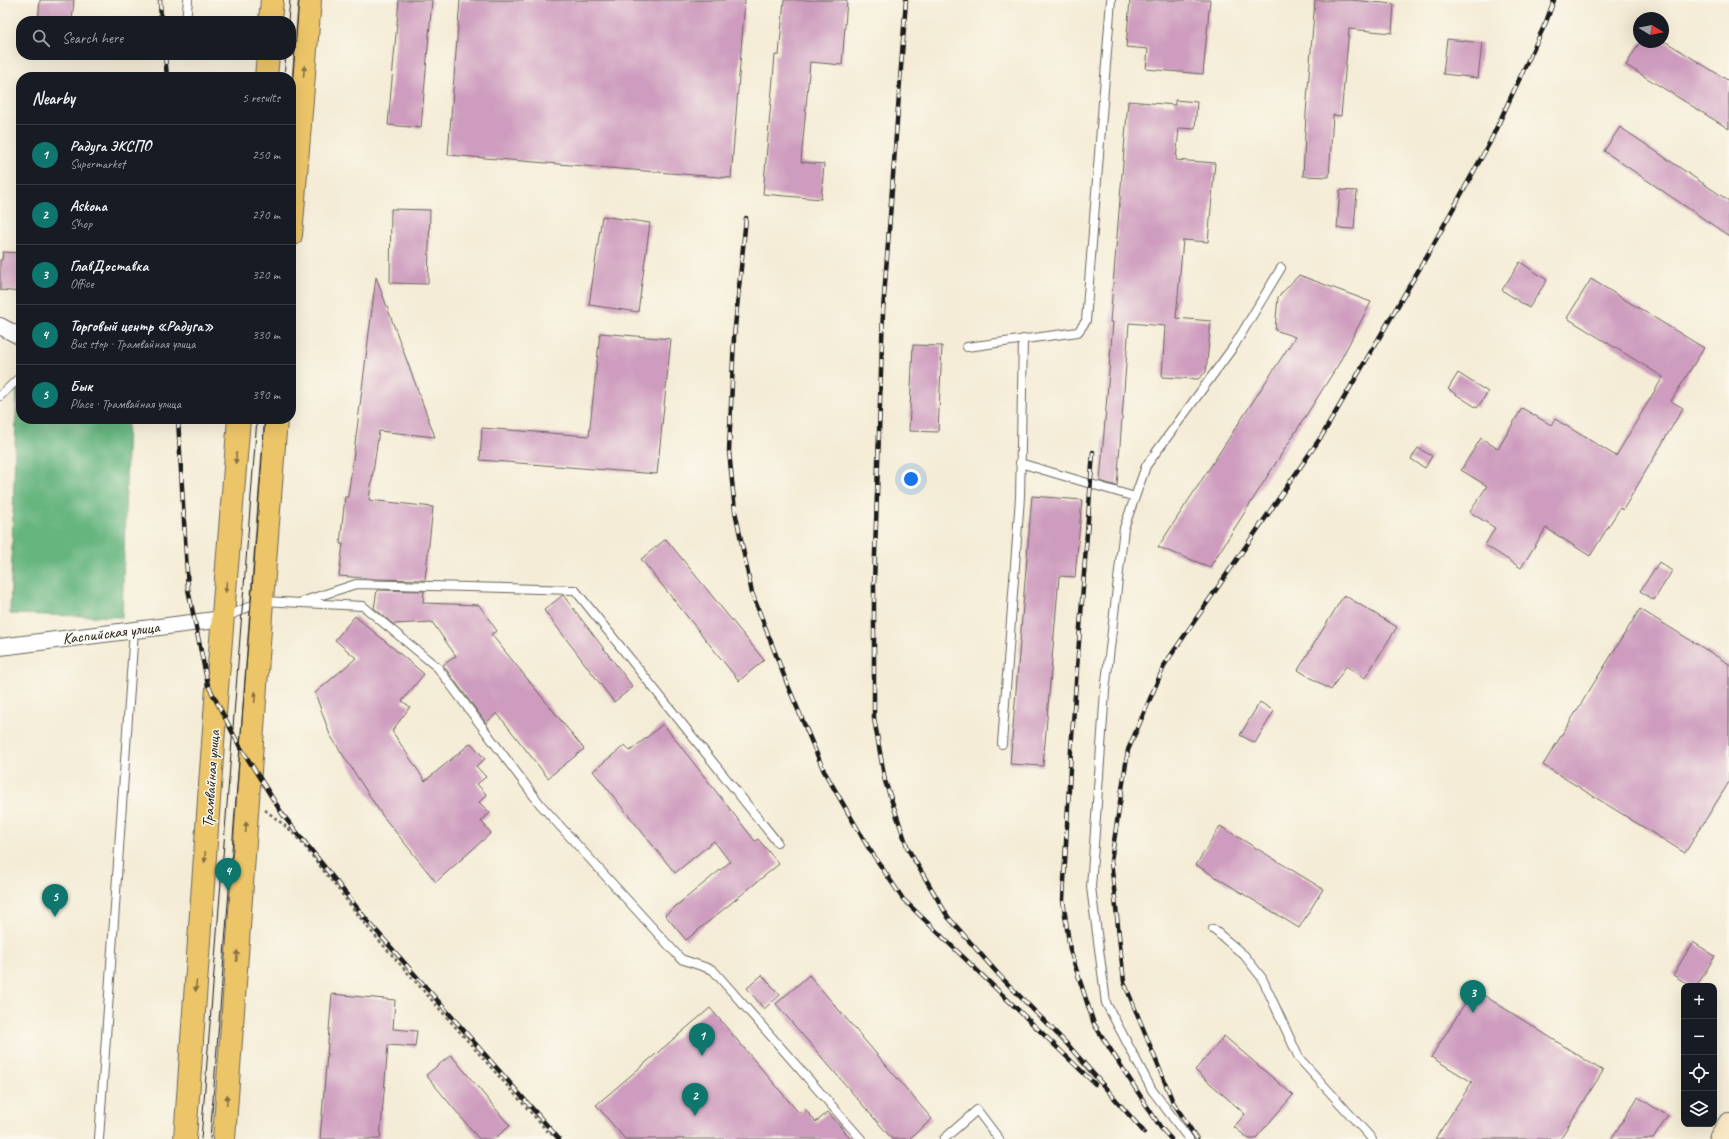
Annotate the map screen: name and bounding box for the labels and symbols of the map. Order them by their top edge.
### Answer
north arrow [1633,12,1669,48]
one-way arrow [301,65,308,77]
one-way arrow [232,452,239,464]
your location [901,469,921,489]
one-way arrow [222,581,229,594]
street label: Каспийская улица [61,617,162,649]
one-way arrow [251,691,258,703]
street label: Трамвайная улица [198,728,224,828]
one-way arrow [242,821,249,833]
one-way arrow [202,851,209,863]
pin: 4 [215,858,241,891]
pin: 5 [42,884,68,917]
one-way arrow [233,950,240,962]
one-way arrow [192,980,199,992]
pin: 3 [1460,980,1486,1013]
pin: 1 [689,1023,715,1056]
pin: 2 [682,1083,708,1116]
one-way arrow [223,1094,230,1106]

